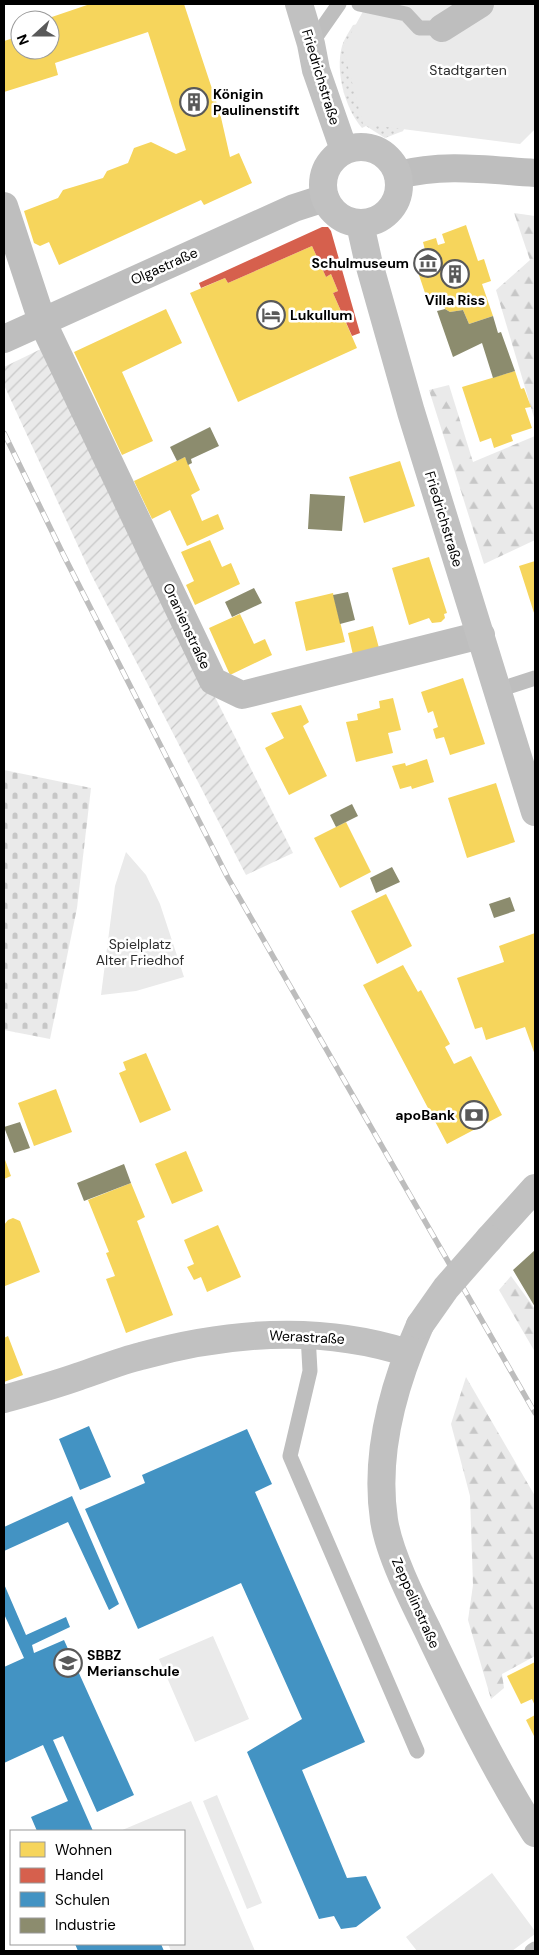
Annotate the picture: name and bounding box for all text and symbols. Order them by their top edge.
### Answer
north arrow [10,10,60,60]
street label: Friedrichstraße [298,27,344,127]
text: N [13,32,33,48]
park label: Stadtgarten [429,61,507,79]
place label: Königin Paulinenstift [213,85,300,119]
building icon: Königin Paulinenstift [179,87,209,117]
street label: Olgastraße [128,243,200,289]
museum icon: Schulmuseum [413,248,443,278]
place label: Schulmuseum [312,254,409,272]
building icon: Villa Riss [440,259,470,289]
place label: Villa Riss [425,291,485,309]
hotel icon: Lukullum [256,300,286,330]
place label: Lukullum [290,306,352,324]
street label: Friedrichstraße [421,469,467,569]
street label: Oranienstraße [159,580,215,672]
park label: Spielplatz Alter Friedhof [96,935,184,969]
bank icon: apoBank [459,1100,489,1130]
place label: apoBank [395,1106,455,1124]
street label: Werastraße [269,1326,345,1348]
street label: Zeppelinstraße [388,1555,444,1651]
place label: SBBZ Merianschule [87,1646,180,1680]
school or university icon: SBBZ Merianschule [53,1648,83,1678]
legend [10,1830,185,1945]
text: Wohnen [55,1840,112,1860]
text: Handel [55,1865,103,1885]
text: Schulen [55,1890,110,1910]
text: Industrie [55,1915,116,1935]

